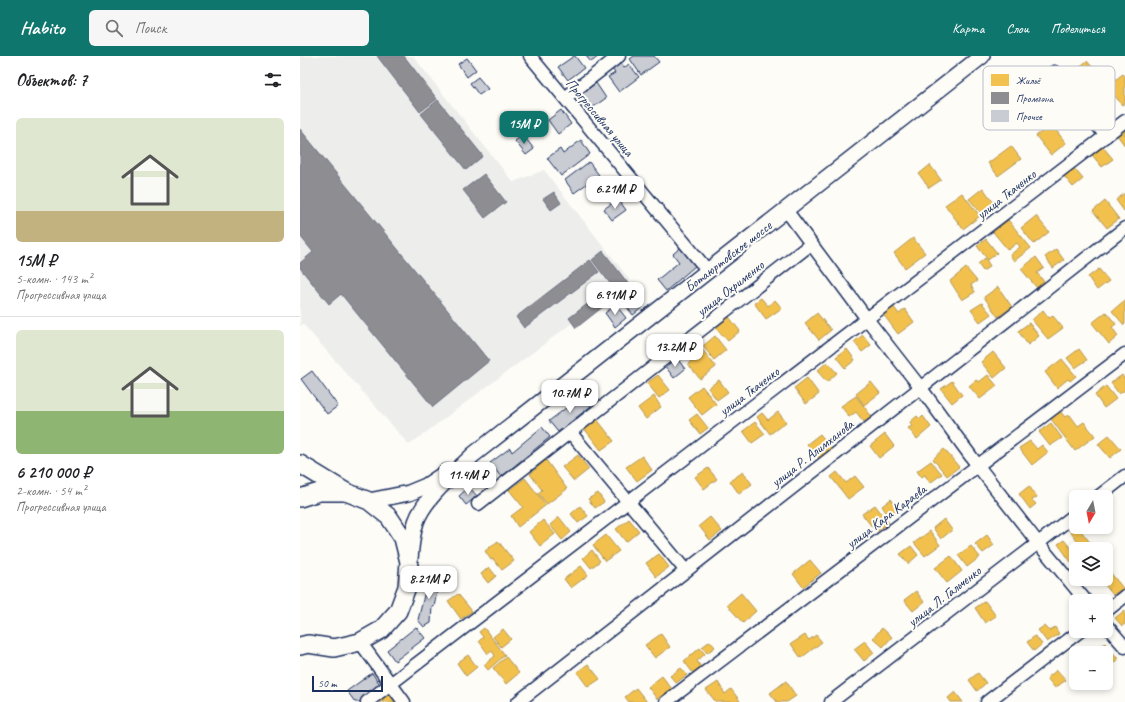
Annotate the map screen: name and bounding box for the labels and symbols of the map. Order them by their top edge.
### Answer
legend [983,66,1115,130]
text: Жильё [1016,73,1042,87]
street label: Прогрессивная улица [562,75,638,161]
text: Промзона [1016,91,1055,105]
text: Прочее [1016,109,1043,123]
pin: 15M ₽ [496,111,552,145]
street label: улица Ткаченко [972,165,1040,224]
pin: 6.21M ₽ [578,176,652,210]
street label: Ботаюртовское шоссе [681,216,776,296]
street label: улица Охрименко [692,256,768,321]
pin: 6.91M ₽ [578,282,652,316]
pin: 13.2M ₽ [638,334,712,368]
street label: улица Ткаченко [715,363,784,420]
pin: 10.7M ₽ [533,380,607,414]
street label: улица Р. Алимханова [767,415,857,491]
pin: 11.4M ₽ [431,462,505,496]
street label: улица Кара Караева [842,480,931,553]
north arrow [1069,490,1113,534]
street label: улица Л. Гальченко [903,562,985,631]
pin: 8.21M ₽ [392,566,466,600]
scale bar [312,674,383,693]

